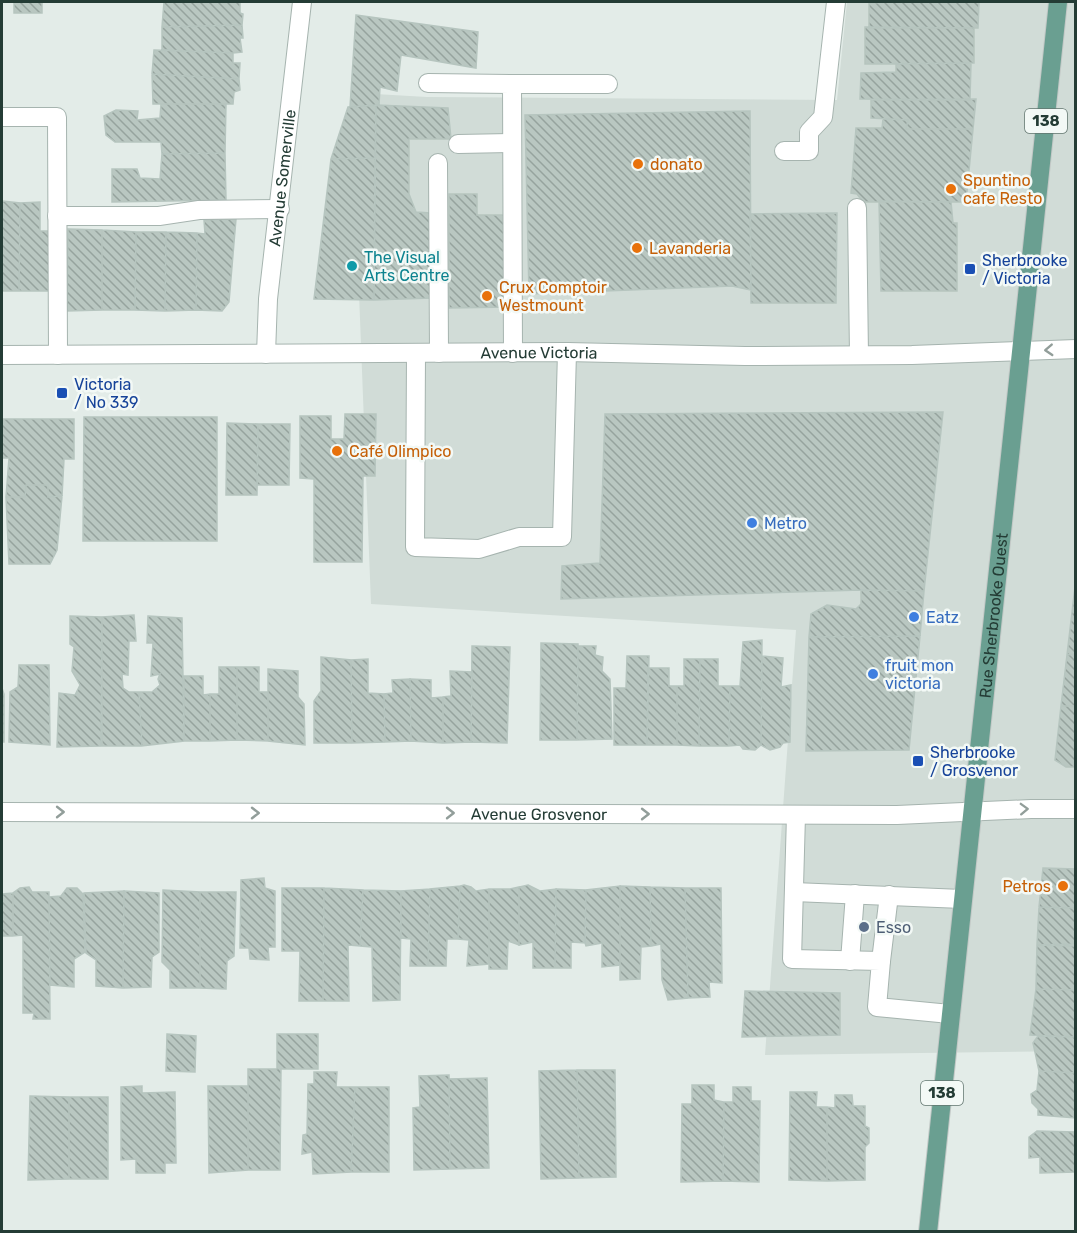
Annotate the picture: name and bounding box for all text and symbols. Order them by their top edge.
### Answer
street label: Avenue Somerville [265,108,299,247]
road number: 138 [1025,109,1067,133]
place label: donato [650,155,703,174]
marker: donato [631,157,645,171]
place label: Spuntino cafe Resto [963,171,1042,208]
marker: Spuntino cafe Resto [944,182,958,196]
place label: Lavanderia [649,239,731,258]
marker: Lavanderia [630,241,644,255]
place label: The Visual Arts Centre [364,248,450,285]
place label: Sherbrooke / Victoria [982,251,1067,288]
marker: The Visual Arts Centre [345,259,359,273]
marker: Sherbrooke / Victoria [963,262,977,276]
place label: Crux Comptoir Westmount [499,278,607,315]
marker: Crux Comptoir Westmount [480,289,494,303]
street label: Avenue Victoria [480,342,598,362]
one-way arrow [1044,344,1053,357]
place label: Victoria / No 339 [74,375,139,412]
marker: Victoria / No 339 [55,386,69,400]
place label: Café Olimpico [349,442,452,461]
marker: Café Olimpico [330,444,344,458]
place label: Metro [764,514,807,533]
marker: Metro [745,516,759,530]
street label: Rue Sherbrooke Ouest [975,532,1011,699]
place label: Eatz [926,608,959,627]
marker: Eatz [907,610,921,624]
place label: fruit mon victoria [885,656,954,693]
marker: fruit mon victoria [866,667,880,681]
place label: Sherbrooke / Grosvenor [930,743,1018,780]
marker: Sherbrooke / Grosvenor [911,754,925,768]
one-way arrow [1019,803,1028,816]
street label: Avenue Grosvenor [471,804,607,824]
one-way arrow [55,806,64,819]
one-way arrow [250,807,259,819]
one-way arrow [445,807,454,819]
one-way arrow [640,808,649,820]
place label: Petros [1002,877,1051,896]
marker: Petros [1056,879,1070,893]
place label: Esso [876,918,911,937]
marker: Esso [857,920,871,934]
road number: 138 [921,1081,963,1105]

